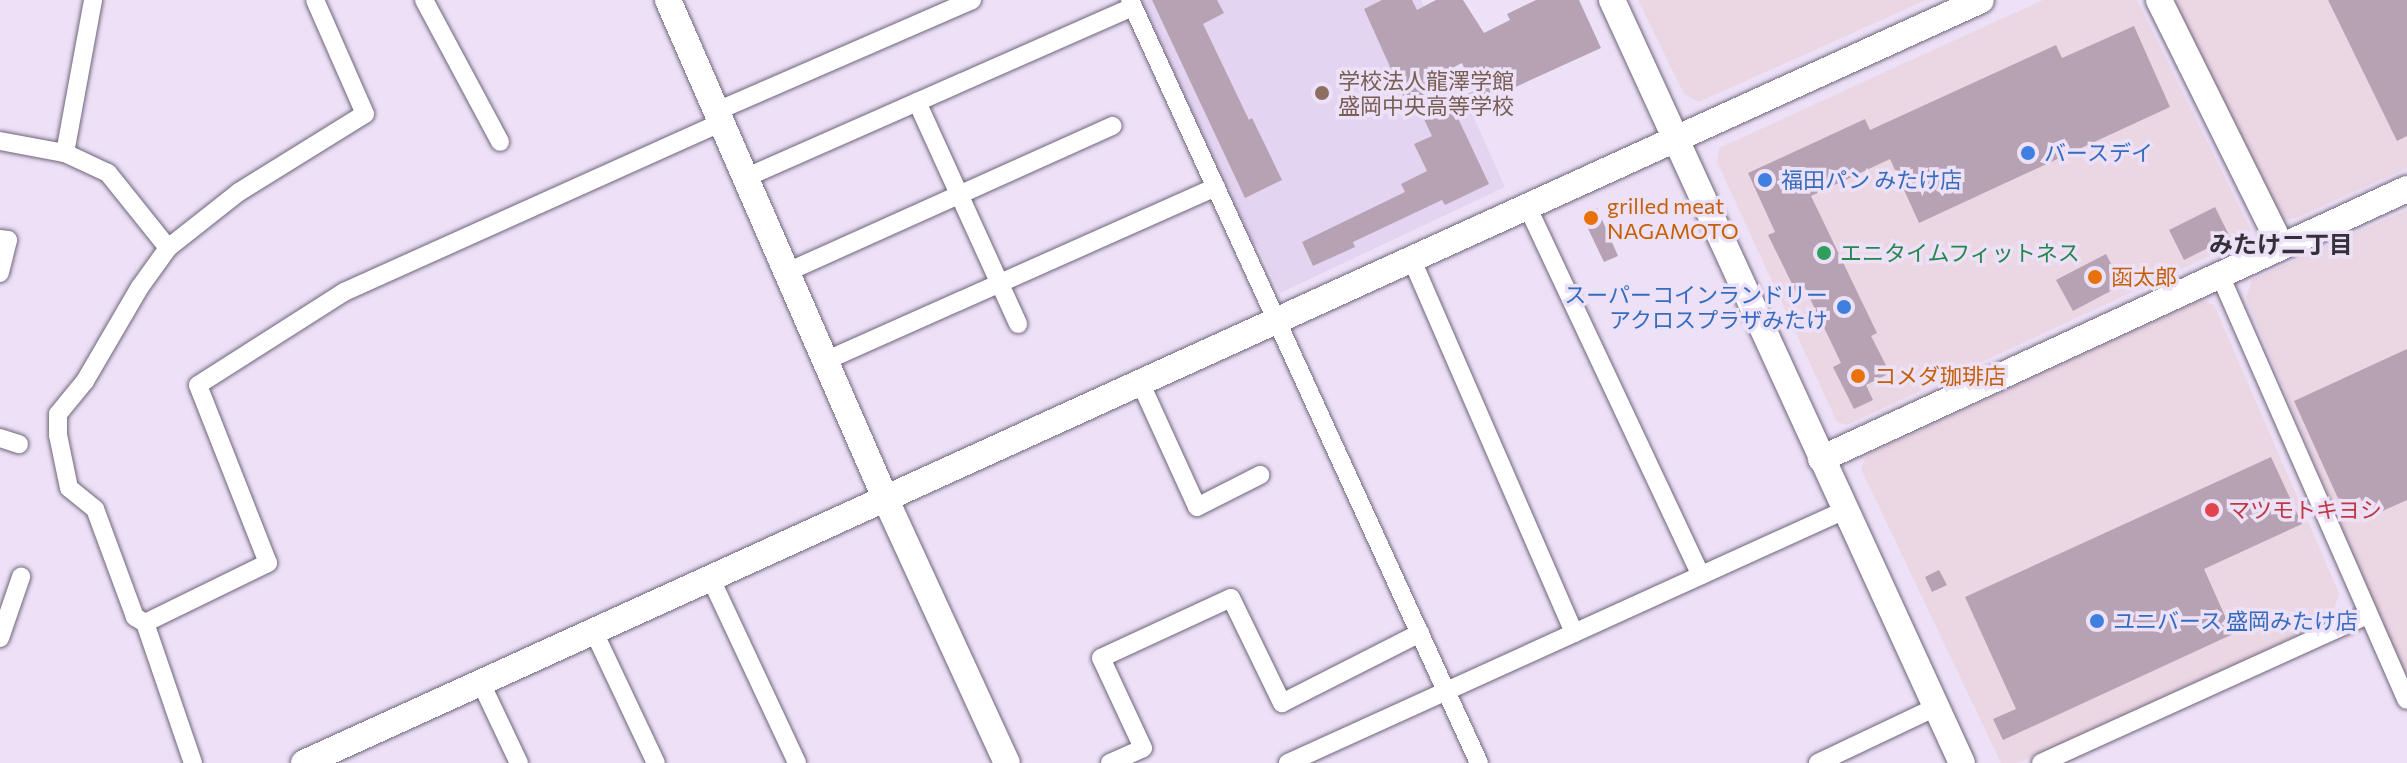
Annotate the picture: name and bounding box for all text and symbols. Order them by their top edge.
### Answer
place label: 学校法人龍澤学館 盛岡中央高等学校 [1338,67,1514,118]
marker: 学校法人龍澤学館 盛岡中央高等学校 [1313,84,1331,102]
place label: バースデイ [2044,140,2154,166]
marker: バースデイ [2019,144,2037,162]
place label: 福田パン みたけ店 [1781,167,1961,193]
marker: 福田パン みたけ店 [1756,171,1774,189]
place label: grilled meat NAGAMOTO [1607,192,1739,244]
marker: grilled meat NAGAMOTO [1582,209,1600,227]
district label: みたけ二丁目 [2209,230,2353,258]
place label: エニタイムフィットネス [1840,240,2082,266]
marker: エニタイムフィットネス [1815,244,1833,262]
place label: 函太郎 [2111,264,2177,290]
marker: 函太郎 [2086,268,2104,286]
place label: スーパーコインランドリー アクロスプラザみたけ [1564,281,1828,332]
marker: スーパーコインランドリー アクロスプラザみたけ [1835,298,1853,316]
place label: コメダ珈琲店 [1874,363,2006,389]
marker: コメダ珈琲店 [1849,367,1867,385]
place label: マツモトキヨシ [2228,497,2382,523]
marker: マツモトキヨシ [2203,501,2221,519]
place label: ユニバース 盛岡みたけ店 [2113,608,2359,634]
marker: ユニバース 盛岡みたけ店 [2088,612,2106,630]

